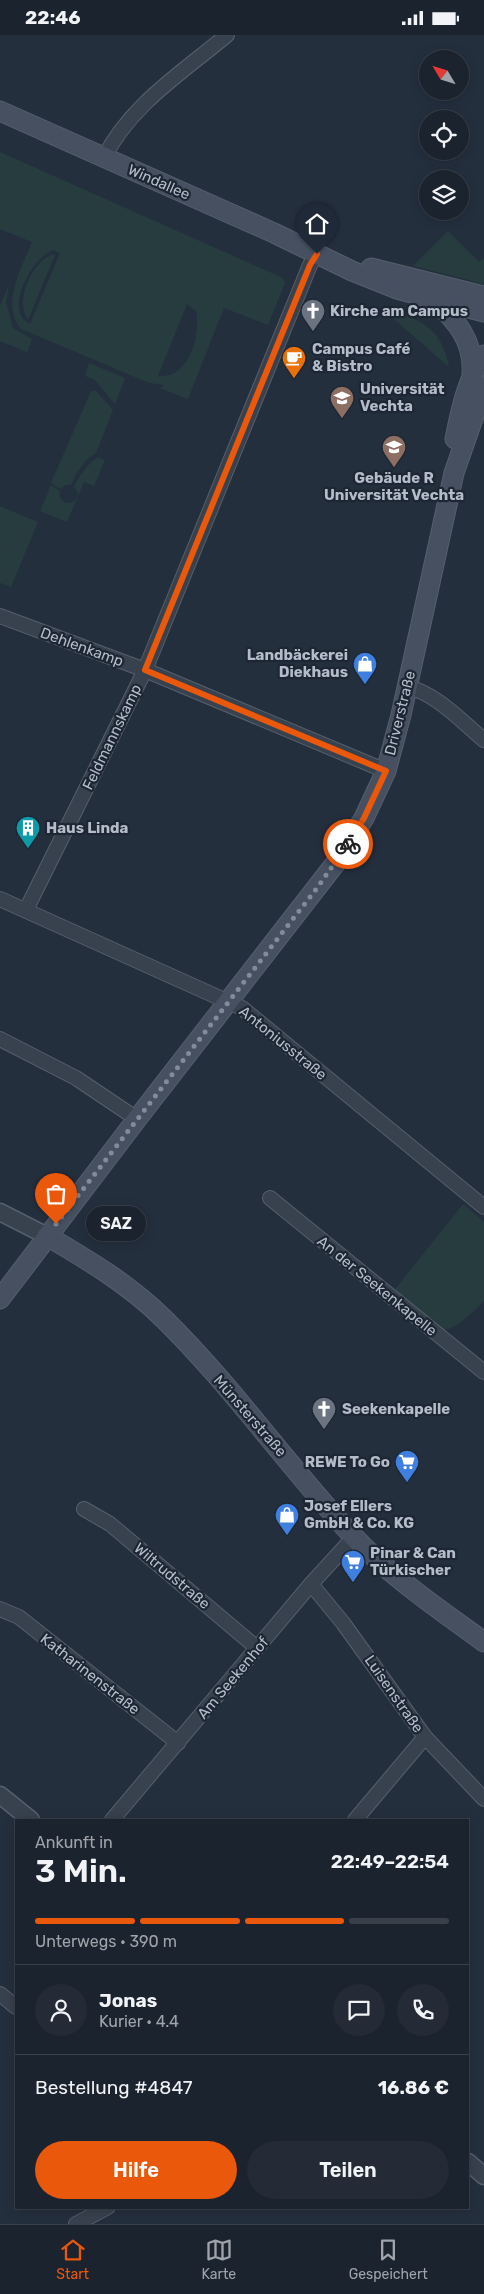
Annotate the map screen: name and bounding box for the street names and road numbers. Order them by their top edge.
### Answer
street label: Windallee [125,160,193,204]
street label: Dehlenkamp [38,624,126,670]
street label: Driverstraße [381,669,419,757]
street label: Feldmannskamp [79,681,145,793]
street label: Antoniusstraße [236,1002,330,1084]
street label: An der Seekenkapelle [313,1232,441,1340]
street label: Münsterstraße [210,1372,290,1460]
street label: Wiltrudstraße [130,1539,214,1613]
street label: Katharinenstraße [37,1630,143,1718]
street label: Am Seekenhof [193,1633,273,1723]
street label: Luisenstraße [361,1652,427,1736]

